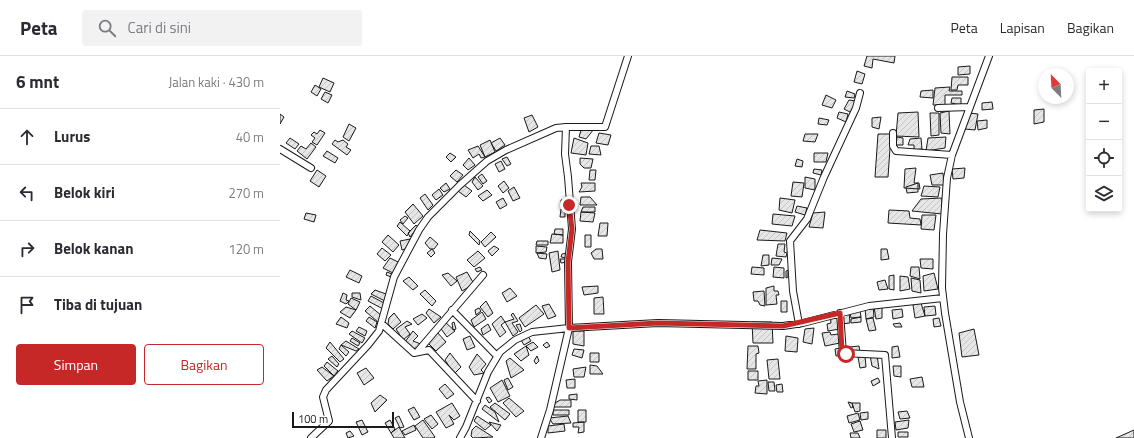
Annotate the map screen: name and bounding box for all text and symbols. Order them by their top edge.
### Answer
search box [82,10,362,46]
text: Peta [20,13,58,42]
text: Cari di sini [128,16,191,39]
icon: search [96,17,118,39]
text: Peta [950,17,978,38]
text: Lapisan [1000,17,1045,38]
text: Bagikan [1067,17,1114,38]
north arrow [1038,68,1074,104]
map controls [1086,68,1122,212]
button: + [1086,68,1122,104]
text: 6 mnt [16,69,59,95]
text: Jalan kaki · 430 m [168,72,264,92]
button: − [1086,104,1122,140]
text: Lurus [54,125,90,148]
icon: ahead [16,126,38,148]
text: 40 m [236,127,264,147]
button: locate [1086,140,1122,176]
button: layers [1086,176,1122,212]
text: Belok kiri [54,181,115,204]
icon: left [16,182,38,204]
text: 270 m [228,183,264,203]
route end [560,196,578,214]
text: Belok kanan [54,237,134,260]
icon: right [16,238,38,260]
text: 120 m [228,239,264,259]
text: Tiba di tujuan [54,293,142,316]
icon: arrive [16,294,38,316]
button: Simpan [16,344,136,385]
button: Bagikan [144,344,264,385]
route start [837,345,855,363]
scale bar [292,410,394,429]
text: 100 m [298,411,328,427]

